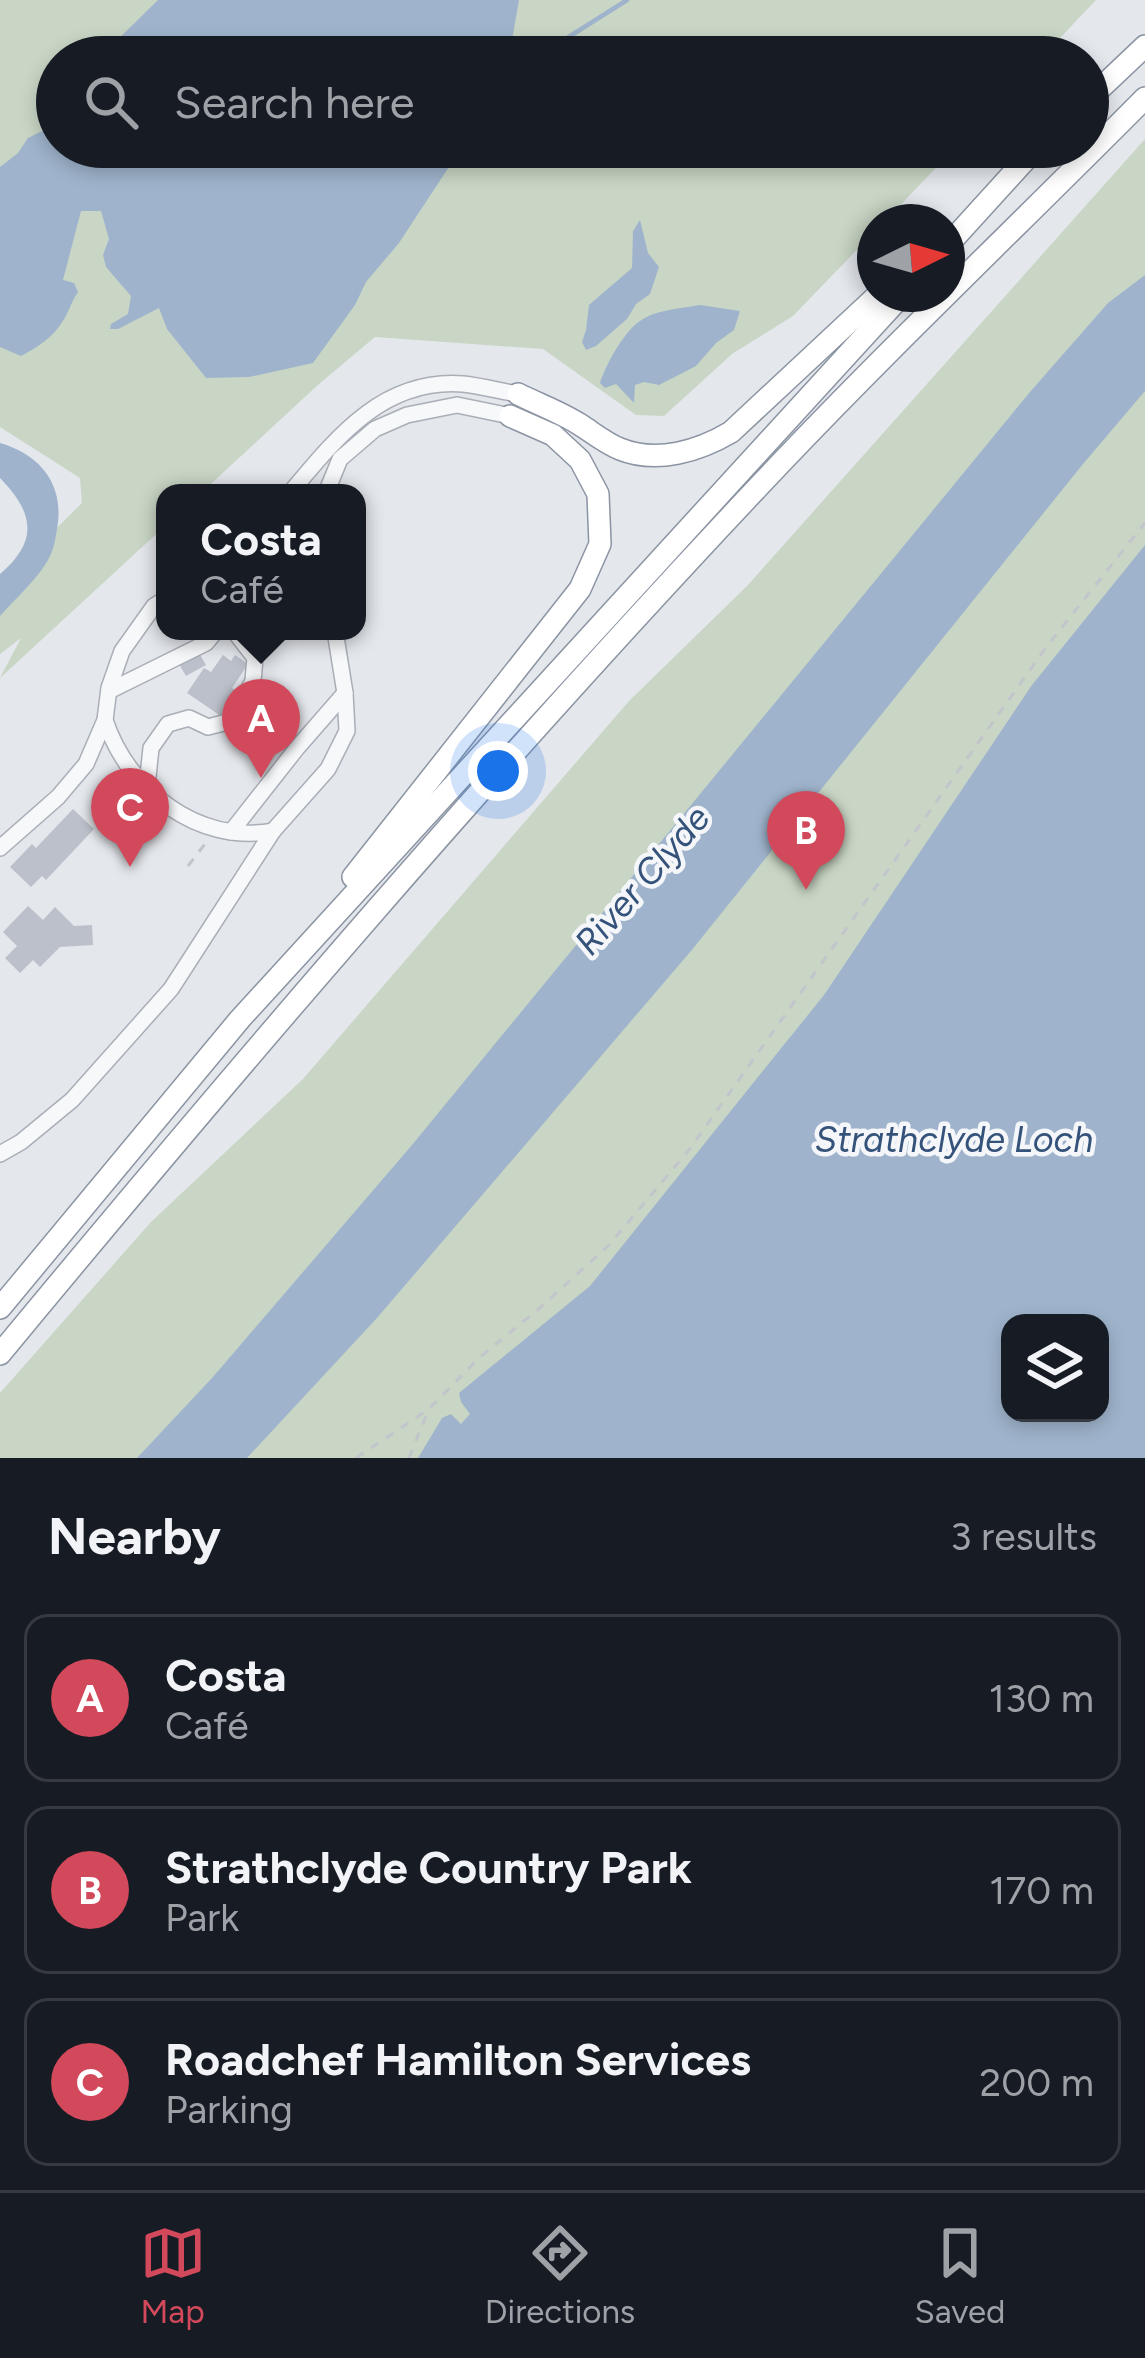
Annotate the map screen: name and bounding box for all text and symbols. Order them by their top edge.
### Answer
search box [36,36,1109,168]
icon: search [78,69,144,135]
text: Search here [174,75,414,129]
north arrow [857,204,965,312]
popup [156,484,366,640]
text: Costa [200,512,322,566]
text: Café [200,566,284,613]
pin: A [222,679,300,778]
your location [468,741,528,801]
pin: C [91,768,169,867]
pin: B [767,791,845,890]
water label: River Clyde [566,796,719,963]
water label: Strathclyde Loch [815,1118,1093,1161]
map controls [1001,1314,1109,1422]
button: layers [1001,1314,1109,1422]
text: Nearby [48,1506,221,1567]
text: 3 results [950,1513,1097,1560]
text: Costa [165,1648,286,1702]
text: A [76,1675,104,1722]
text: 130 m [989,1675,1094,1722]
text: Café [165,1702,249,1749]
text: Strathclyde Country Park [165,1840,692,1894]
text: B [78,1867,102,1914]
text: 170 m [989,1867,1094,1914]
text: Park [165,1894,239,1941]
text: Roadchef Hamilton Services [165,2032,751,2086]
text: C [76,2059,104,2106]
text: 200 m [979,2059,1094,2106]
text: Parking [165,2086,293,2133]
tab: Map [140,2220,206,2331]
tab: Directions [485,2220,635,2331]
tab: Saved [914,2220,1005,2331]

